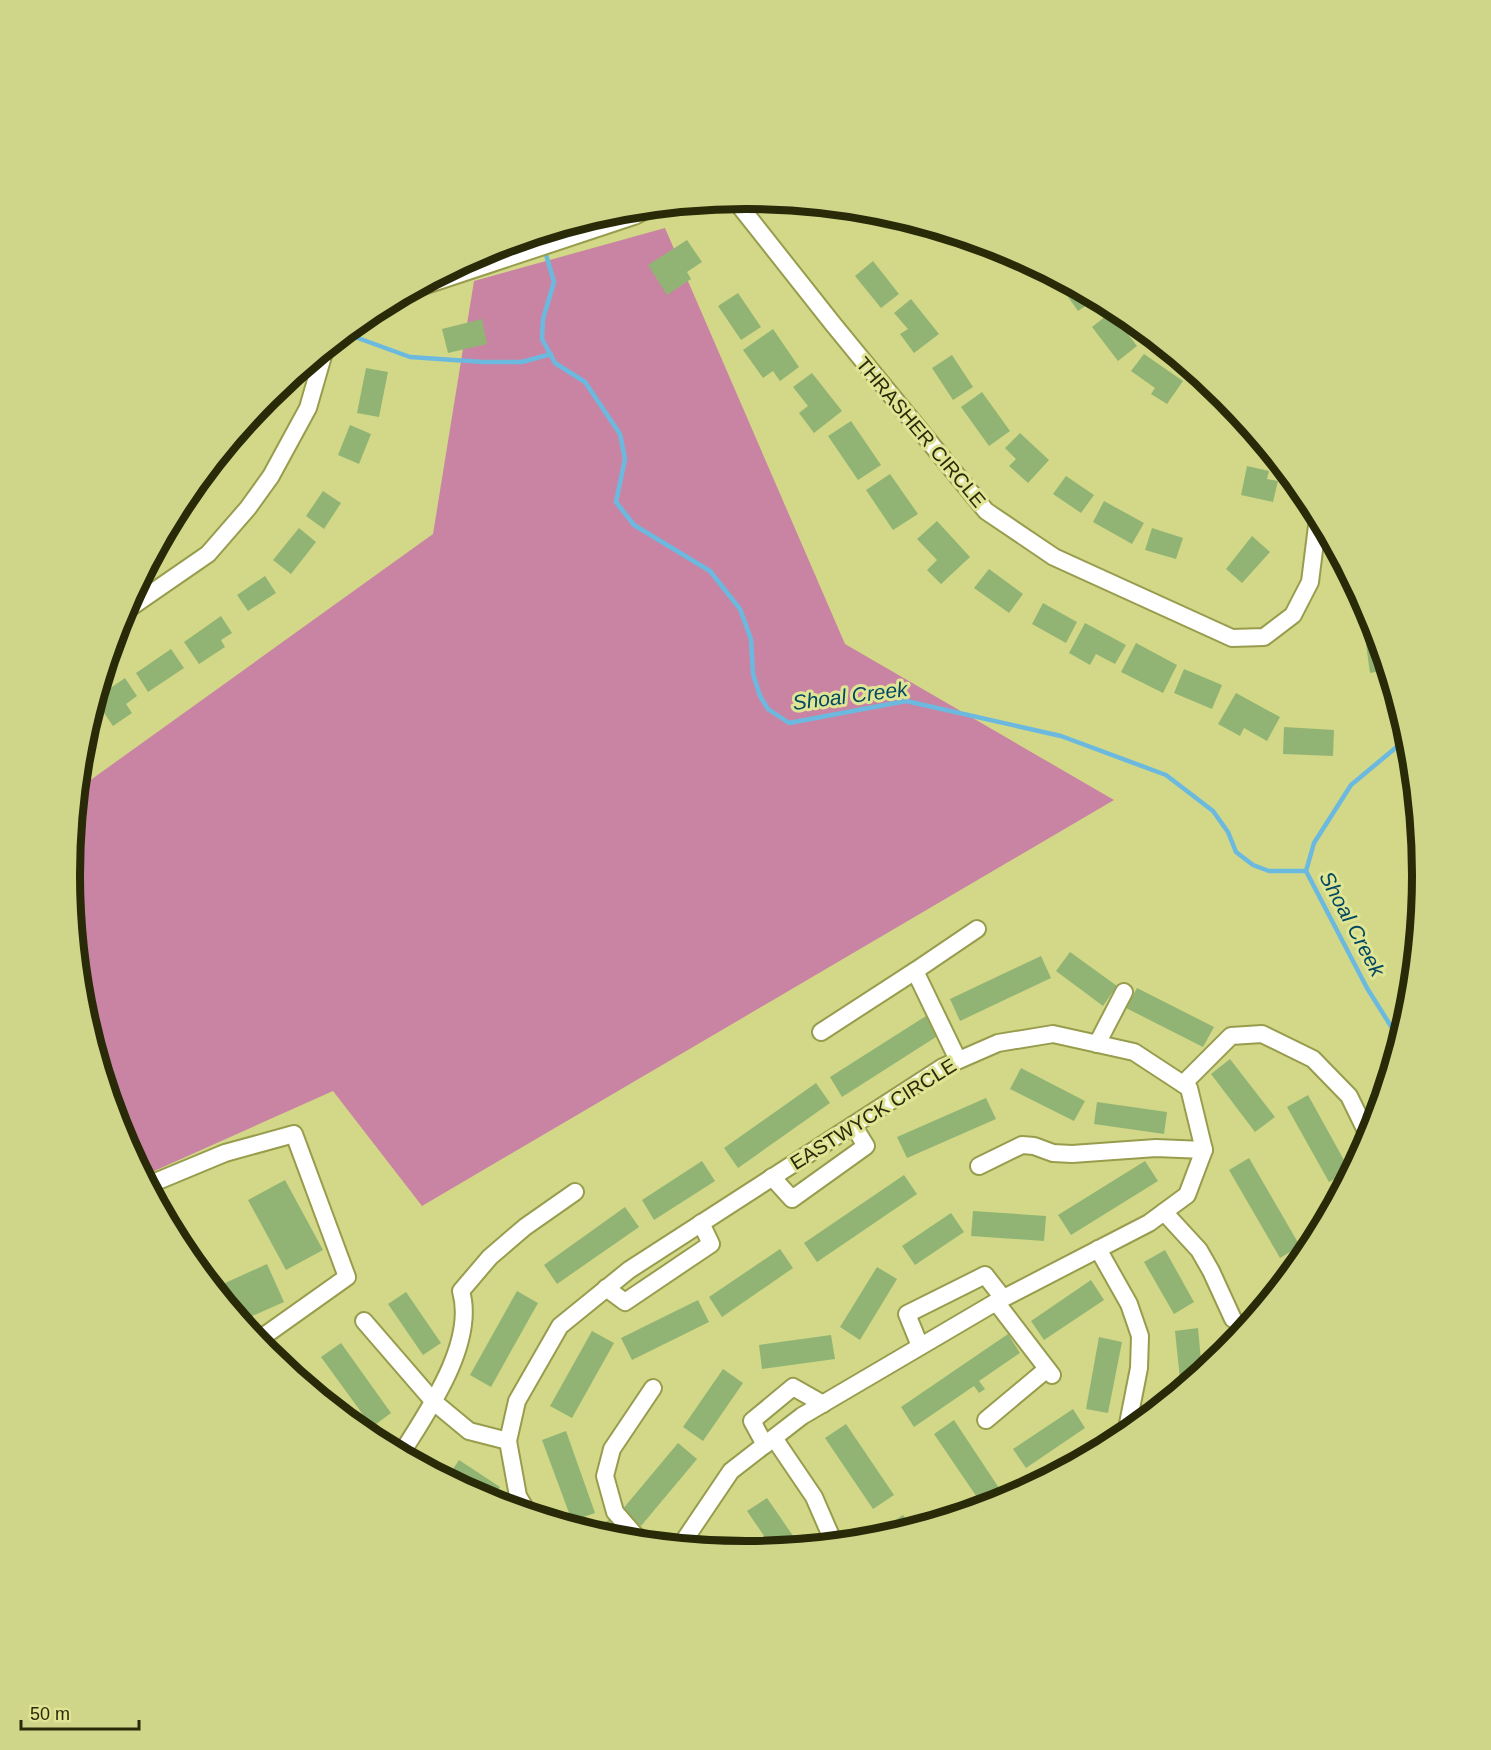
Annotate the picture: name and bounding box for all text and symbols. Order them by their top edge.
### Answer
street label: THRASHER CIRCLE [852,353,990,511]
water label: Shoal Creek [791,677,910,714]
water label: Shoal Creek [1315,867,1390,982]
street label: EASTWYCK CIRCLE [786,1054,960,1174]
scale bar [21,1693,140,1731]
text: 50 m [30,1704,70,1724]

